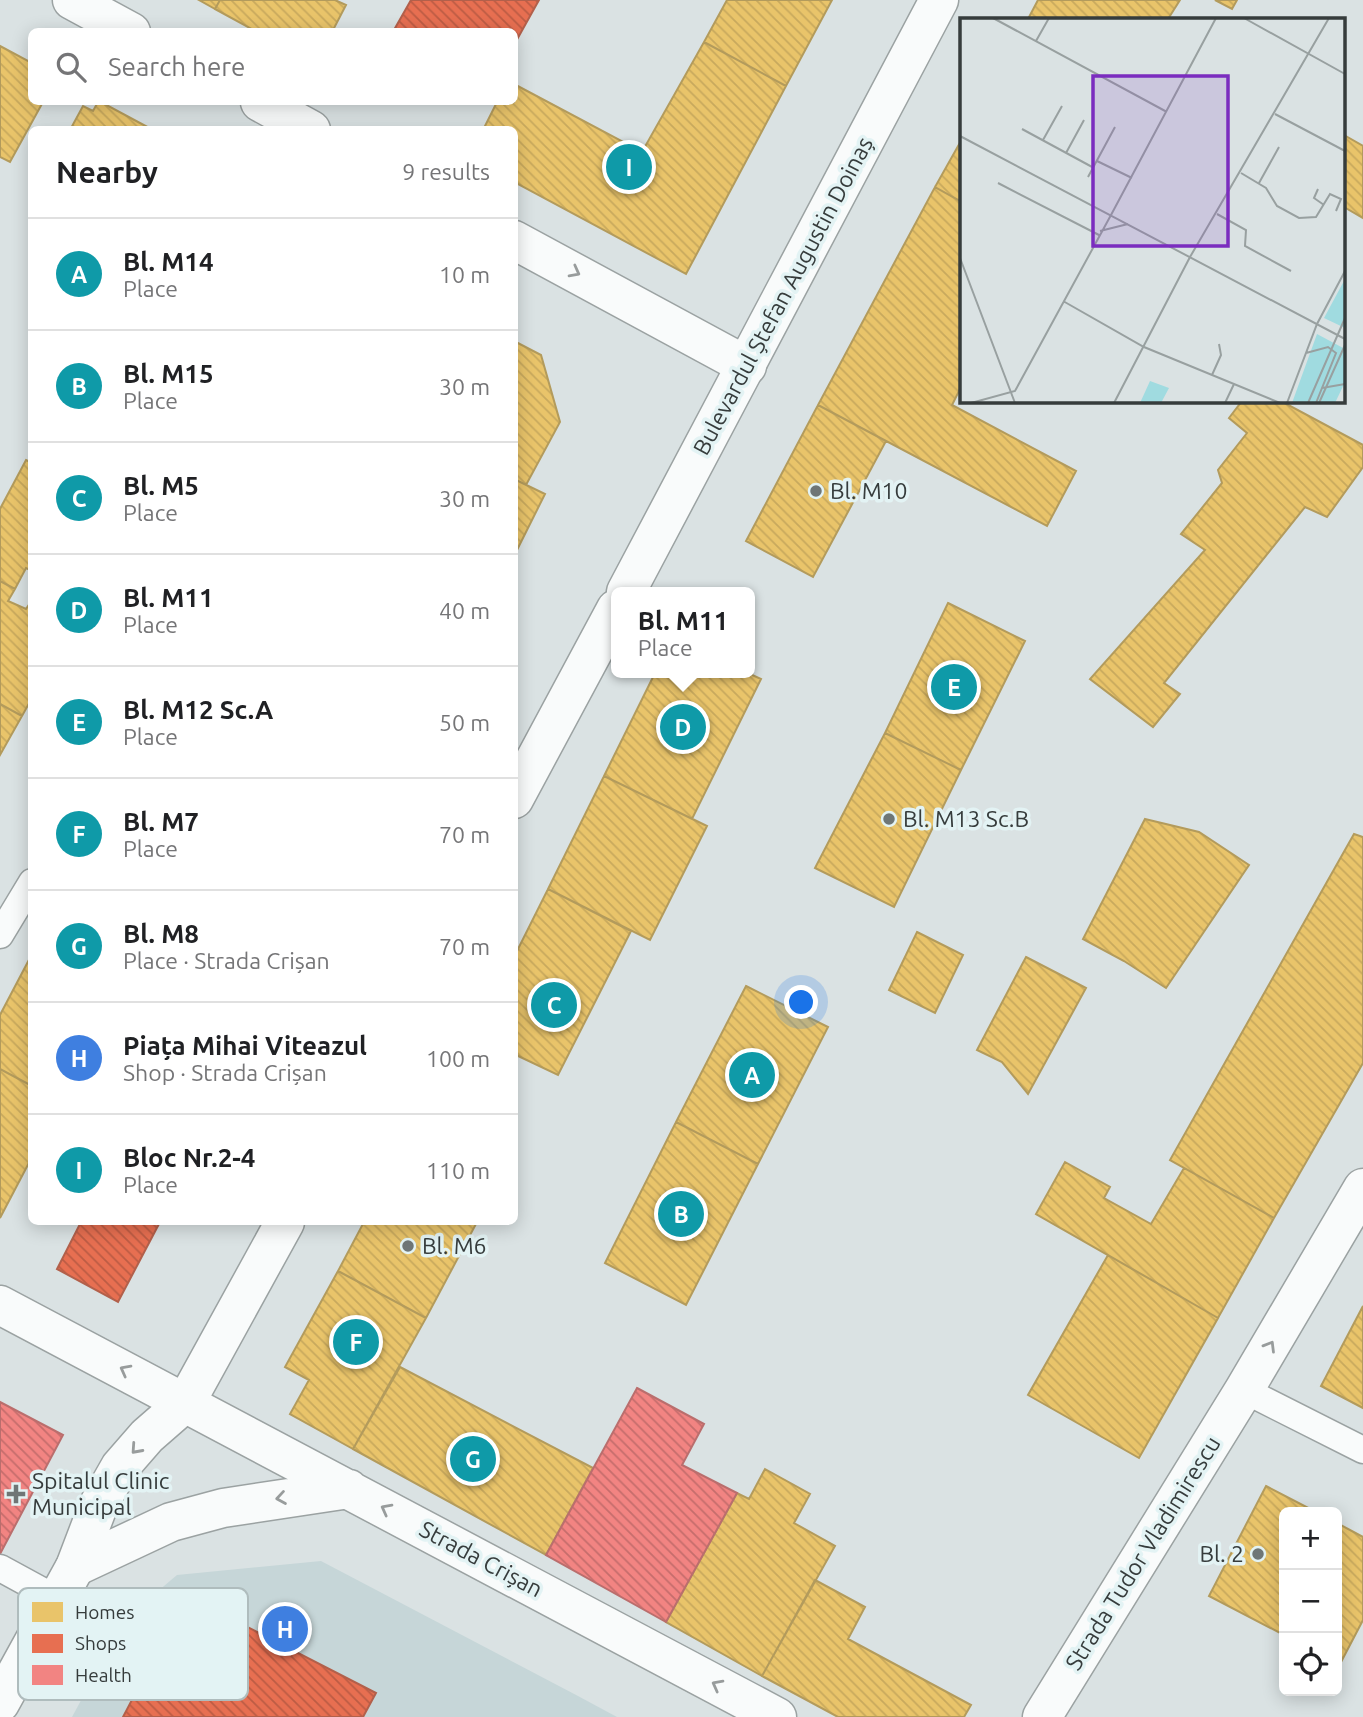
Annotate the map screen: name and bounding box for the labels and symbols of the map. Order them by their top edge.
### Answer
inset map [960,18,1346,402]
street label: Bulevardul Ștefan Augustin Doinaș [688,133,877,459]
pin: I [606,141,652,193]
one-way arrow [567,264,580,277]
place label: Bl. M10 [830,478,908,503]
marker: Bl. M10 [808,483,824,499]
pin: E [931,661,977,713]
pin: D [660,701,706,753]
place label: Bl. M13 Sc.B [903,806,1029,831]
marker: Bl. M13 Sc.B [881,811,897,827]
pin: C [531,979,577,1031]
your location [784,985,818,1019]
pin: A [729,1049,775,1101]
pin: B [658,1188,704,1240]
place label: Bl. M6 [422,1233,487,1258]
marker: Bl. M6 [400,1238,416,1254]
pin: F [333,1316,379,1368]
one-way arrow [1262,1340,1275,1353]
one-way arrow [120,1365,132,1379]
street label: Strada Tudor Vladimirescu [1060,1431,1225,1674]
pin: G [450,1433,496,1485]
one-way arrow [132,1440,144,1453]
place label: Spitalul Clinic Municipal [32,1468,170,1519]
marker: Spitalul Clinic Municipal [6,1484,26,1504]
one-way arrow [275,1490,287,1505]
one-way arrow [381,1504,393,1517]
street label: Strada Crișan [416,1516,547,1601]
place label: Bl. 2 [1199,1541,1244,1566]
marker: Bl. 2 [1250,1546,1266,1562]
legend [18,1588,248,1700]
text: Homes [75,1601,135,1623]
pin: H [262,1603,308,1655]
text: Shops [75,1632,126,1654]
text: Health [75,1664,132,1686]
one-way arrow [711,1680,724,1693]

